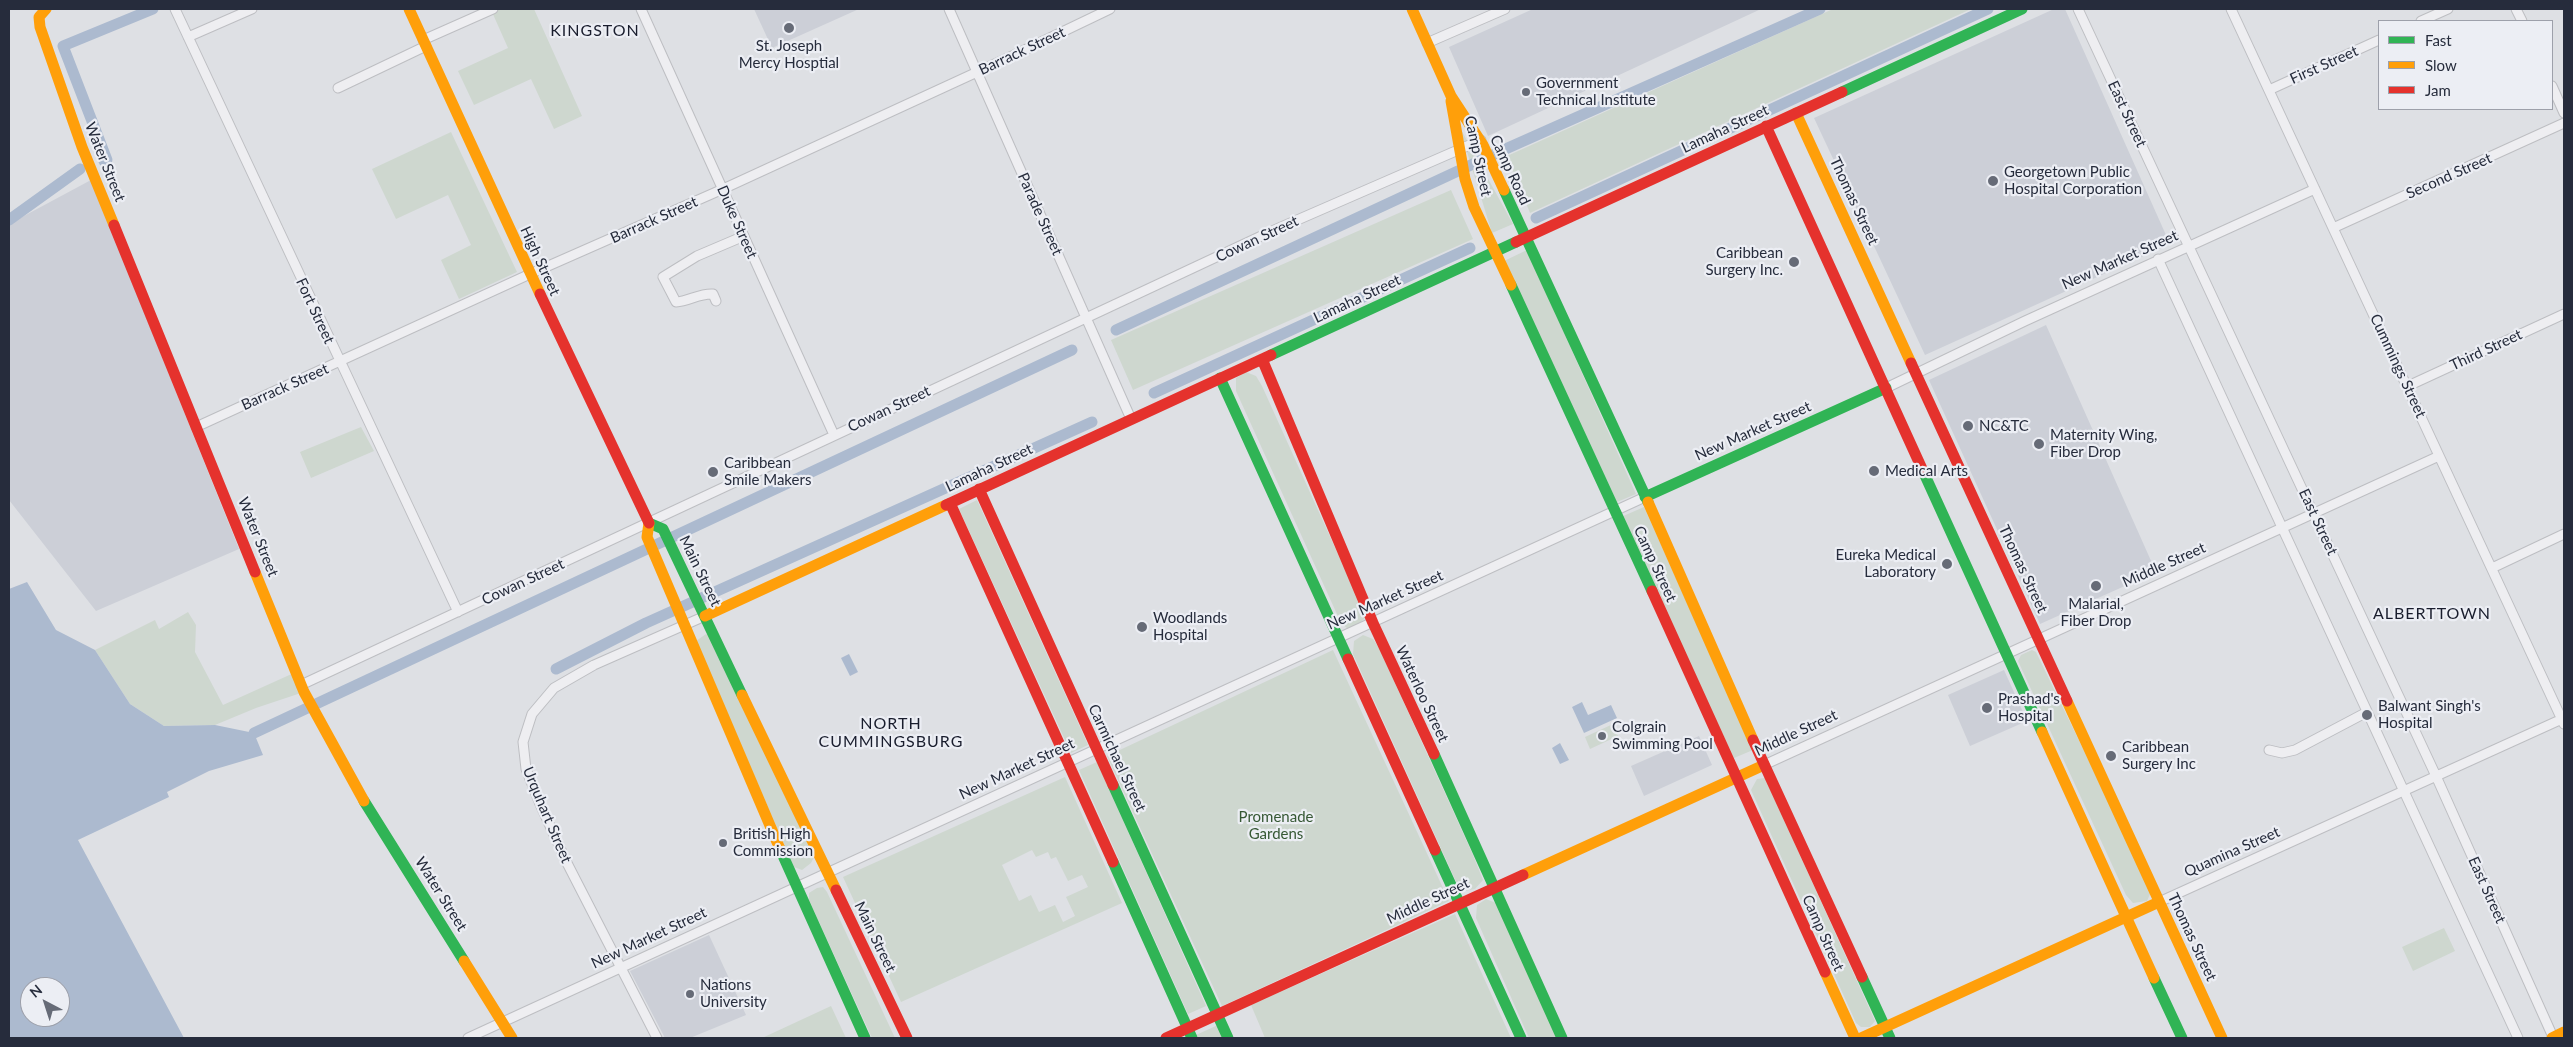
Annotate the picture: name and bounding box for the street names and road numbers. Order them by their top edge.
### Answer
street label: Barrack Street [976,23,1068,79]
street label: First Street [2287,42,2361,88]
street label: East Street [2104,78,2150,150]
street label: Lamaha Street [1679,101,1771,157]
street label: Camp Street [1461,114,1495,198]
street label: Water Street [81,120,129,204]
street label: Camp Road [1486,132,1534,208]
street label: Second Street [2403,149,2495,203]
street label: Thomas Street [1826,154,1882,248]
street label: Parade Street [1014,170,1066,258]
street label: Duke Street [713,183,761,261]
street label: Barrack Street [608,193,700,247]
street label: Cowan Street [1213,212,1301,266]
street label: High Street [516,223,564,299]
street label: New Market Street [2059,226,2181,294]
street label: Lamaha Street [1311,271,1403,327]
street label: Fort Street [292,275,338,347]
street label: Cummings Street [2366,311,2430,421]
street label: Third Street [2447,325,2525,375]
street label: Barrack Street [239,360,331,414]
street label: Cowan Street [845,382,933,436]
street label: New Market Street [1692,397,1814,465]
street label: Lamaha Street [943,440,1035,496]
street label: East Street [2295,486,2341,558]
street label: Water Street [234,495,282,579]
street label: Thomas Street [1995,522,2051,616]
street label: Camp Street [1630,523,1680,605]
street label: Main Street [675,533,725,609]
street label: Middle Street [2120,539,2208,591]
street label: Cowan Street [479,555,567,609]
street label: New Market Street [1324,566,1446,634]
street label: Waterloo Street [1392,643,1452,745]
street label: Carmichael Street [1084,701,1150,815]
street label: Middle Street [1752,706,1840,760]
street label: New Market Street [957,734,1077,804]
street label: Urquhart Street [519,764,575,866]
street label: Quamina Street [2181,823,2283,881]
street label: Water Street [411,854,471,934]
street label: East Street [2464,854,2510,926]
street label: Middle Street [1384,874,1472,928]
street label: Thomas Street [2164,890,2220,984]
street label: Camp Street [1798,892,1848,974]
street label: Main Street [850,899,900,975]
street label: New Market Street [589,903,709,973]

